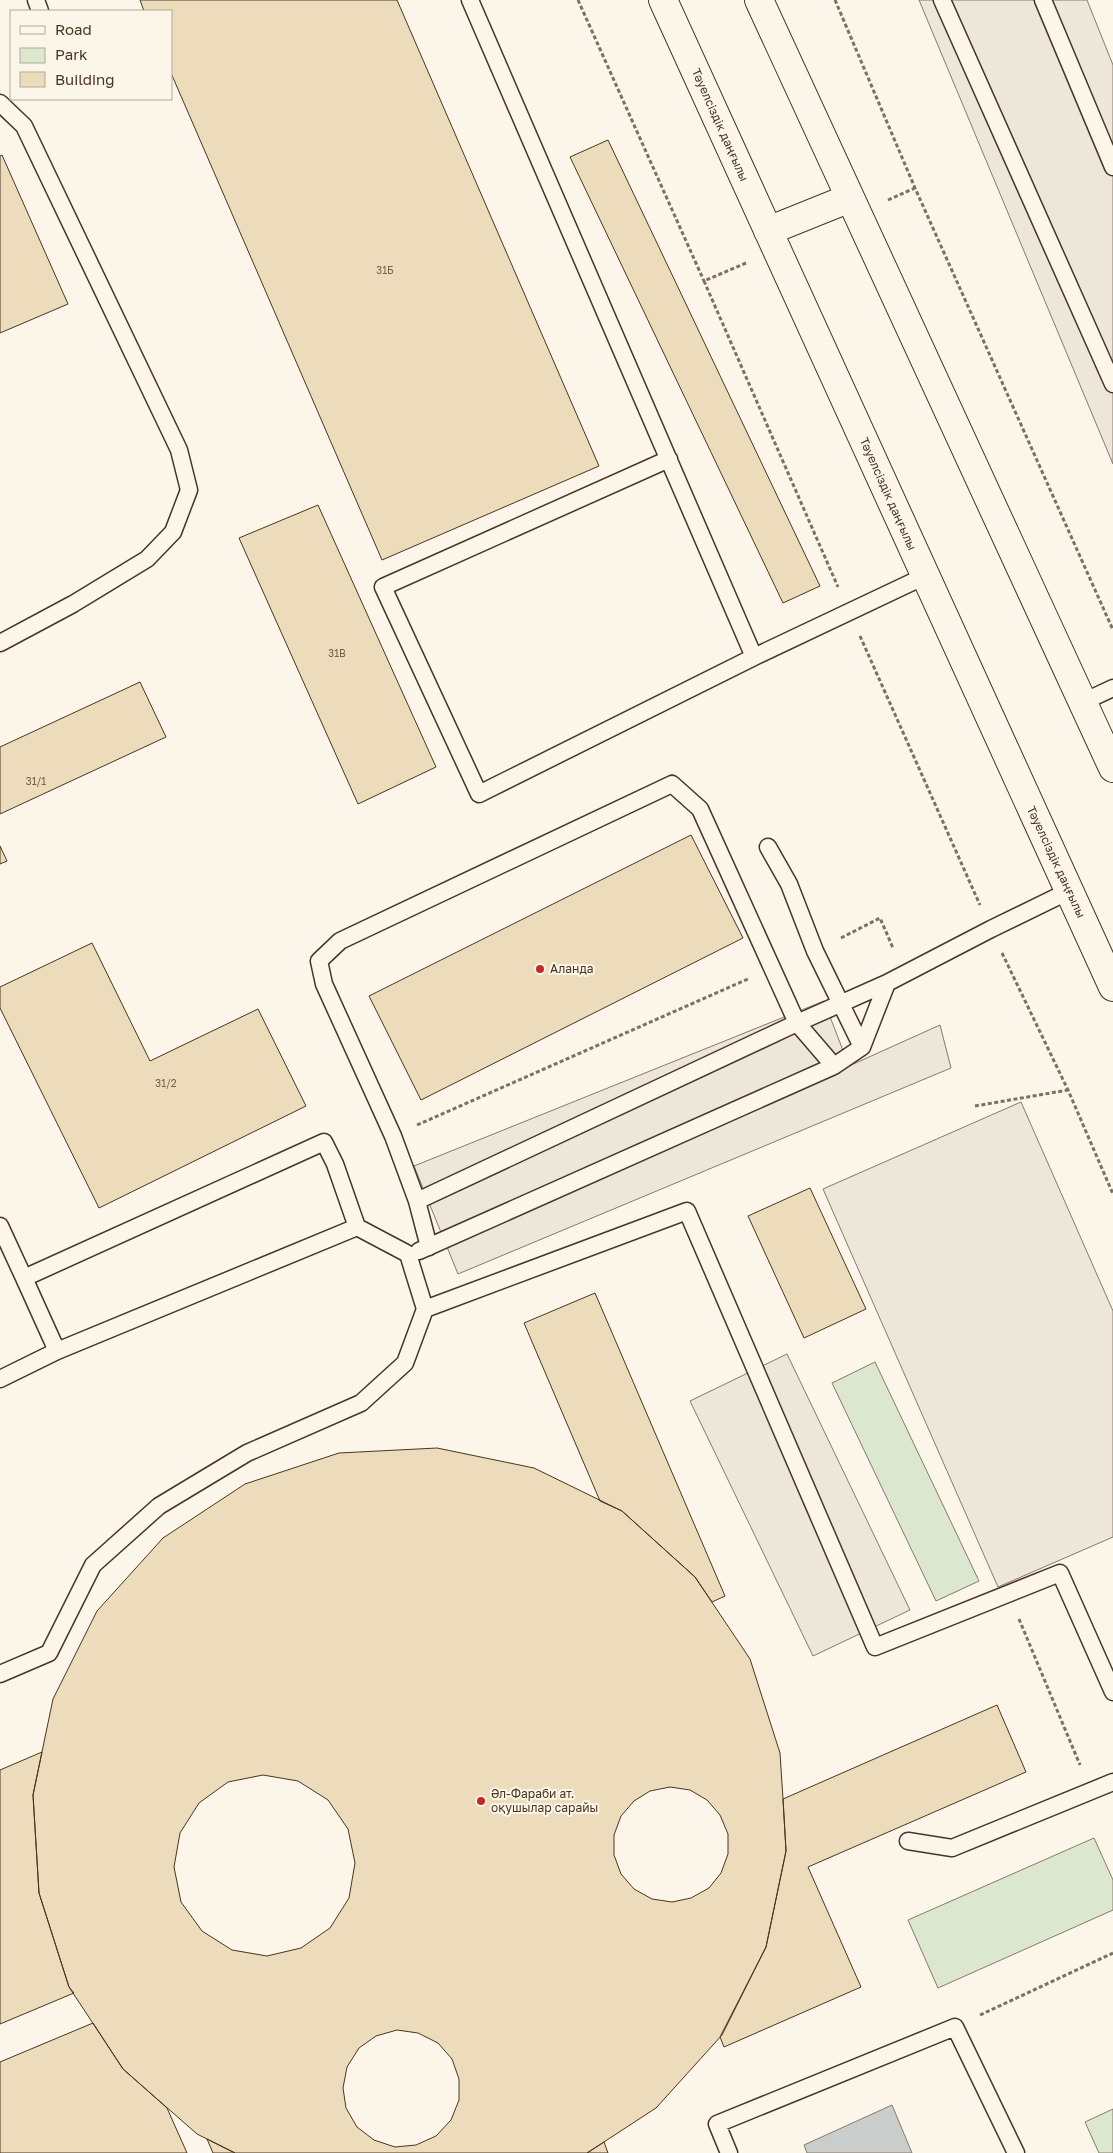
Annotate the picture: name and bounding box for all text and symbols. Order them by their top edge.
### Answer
legend [10,10,172,100]
text: Road [55,20,92,38]
text: Park [55,45,88,63]
street label: Тәуелсіздік даңғылы [689,66,752,184]
text: Building [55,70,115,88]
house number: 31Б [376,264,394,276]
street label: Тәуелсіздік даңғылы [857,435,920,553]
house number: 31В [328,647,346,659]
house number: 31/1 [26,775,46,787]
street label: Тәуелсіздік даңғылы [1024,803,1089,920]
place label: Аланда [550,961,594,976]
marker: Аланда [534,963,546,975]
house number: 31/2 [155,1077,177,1089]
place label: Әл-Фараби ат. оқушылар сарайы [491,1786,598,1815]
marker: Әл-Фараби ат. оқушылар сарайы [475,1795,487,1807]

